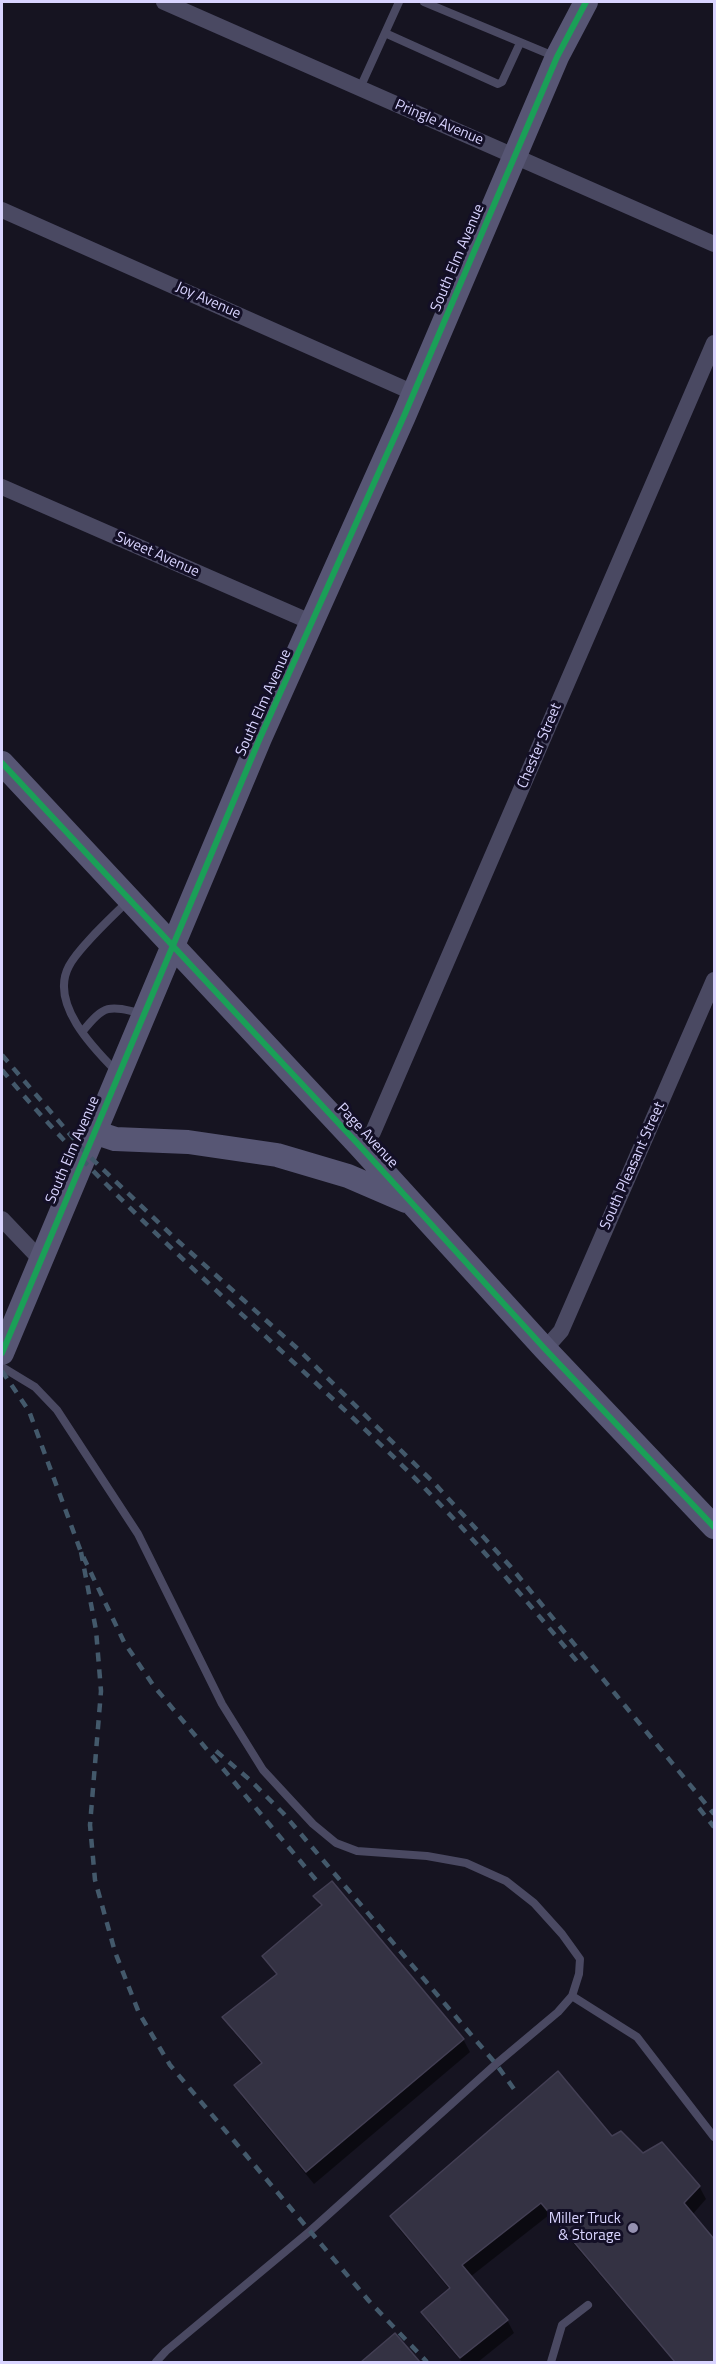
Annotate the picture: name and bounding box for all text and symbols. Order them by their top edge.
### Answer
street label: Pringle Avenue [392,96,486,150]
street label: South Elm Avenue [427,201,489,315]
street label: Joy Avenue [173,279,243,323]
street label: Sweet Avenue [112,528,202,582]
street label: South Elm Avenue [232,647,296,759]
street label: Chester Street [514,701,566,791]
street label: South Elm Avenue [42,1093,104,1207]
street label: South Pleasant Street [597,1099,669,1233]
street label: Page Avenue [333,1100,401,1172]
place label: Miller Truck & Storage [549,2210,621,2245]
marker: Miller Truck & Storage [626,2221,640,2235]

